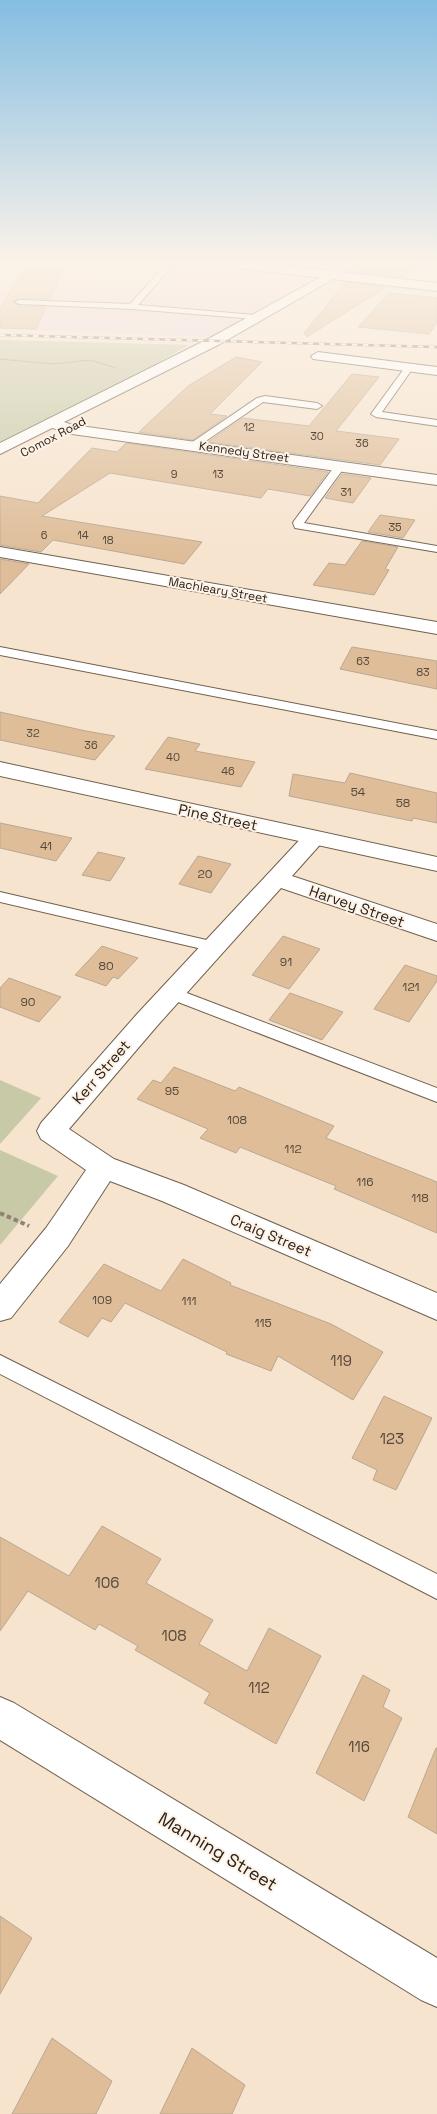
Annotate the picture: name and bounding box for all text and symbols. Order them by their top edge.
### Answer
street label: Comox Road [17,413,89,461]
house number: 12 [243,420,255,434]
house number: 30 [310,429,324,443]
house number: 36 [355,436,369,450]
street label: Kennedy Street [198,438,290,466]
house number: 9 [171,467,178,481]
house number: 13 [212,467,224,481]
house number: 31 [340,485,352,499]
house number: 35 [388,520,402,534]
house number: 6 [41,528,48,542]
house number: 14 [77,528,89,542]
house number: 18 [102,533,114,547]
street label: Machleary Street [167,573,269,607]
house number: 63 [356,654,370,668]
house number: 83 [416,665,430,679]
house number: 32 [26,726,40,740]
house number: 36 [84,738,98,752]
house number: 40 [166,750,180,764]
house number: 46 [221,764,235,778]
house number: 54 [351,784,366,800]
house number: 58 [396,795,410,811]
street label: Pine Street [177,799,259,835]
house number: 41 [40,838,52,854]
house number: 20 [198,866,212,882]
street label: Harvey Street [307,881,407,931]
house number: 91 [280,954,292,970]
house number: 80 [98,958,114,974]
house number: 121 [402,979,420,995]
house number: 90 [20,994,36,1010]
street label: Kerr Street [68,1036,134,1108]
house number: 95 [165,1083,179,1099]
house number: 108 [227,1112,247,1128]
house number: 112 [284,1141,302,1157]
house number: 116 [356,1174,374,1190]
house number: 118 [411,1190,429,1206]
street label: Craig Street [227,1209,315,1261]
house number: 109 [92,1292,112,1308]
house number: 111 [181,1293,197,1309]
house number: 115 [254,1315,272,1331]
house number: 119 [330,1351,352,1370]
house number: 123 [380,1429,404,1448]
house number: 106 [94,1573,120,1592]
house number: 108 [161,1626,187,1645]
house number: 112 [248,1678,270,1697]
house number: 116 [348,1737,370,1756]
street label: Manning Street [154,1806,282,1896]

